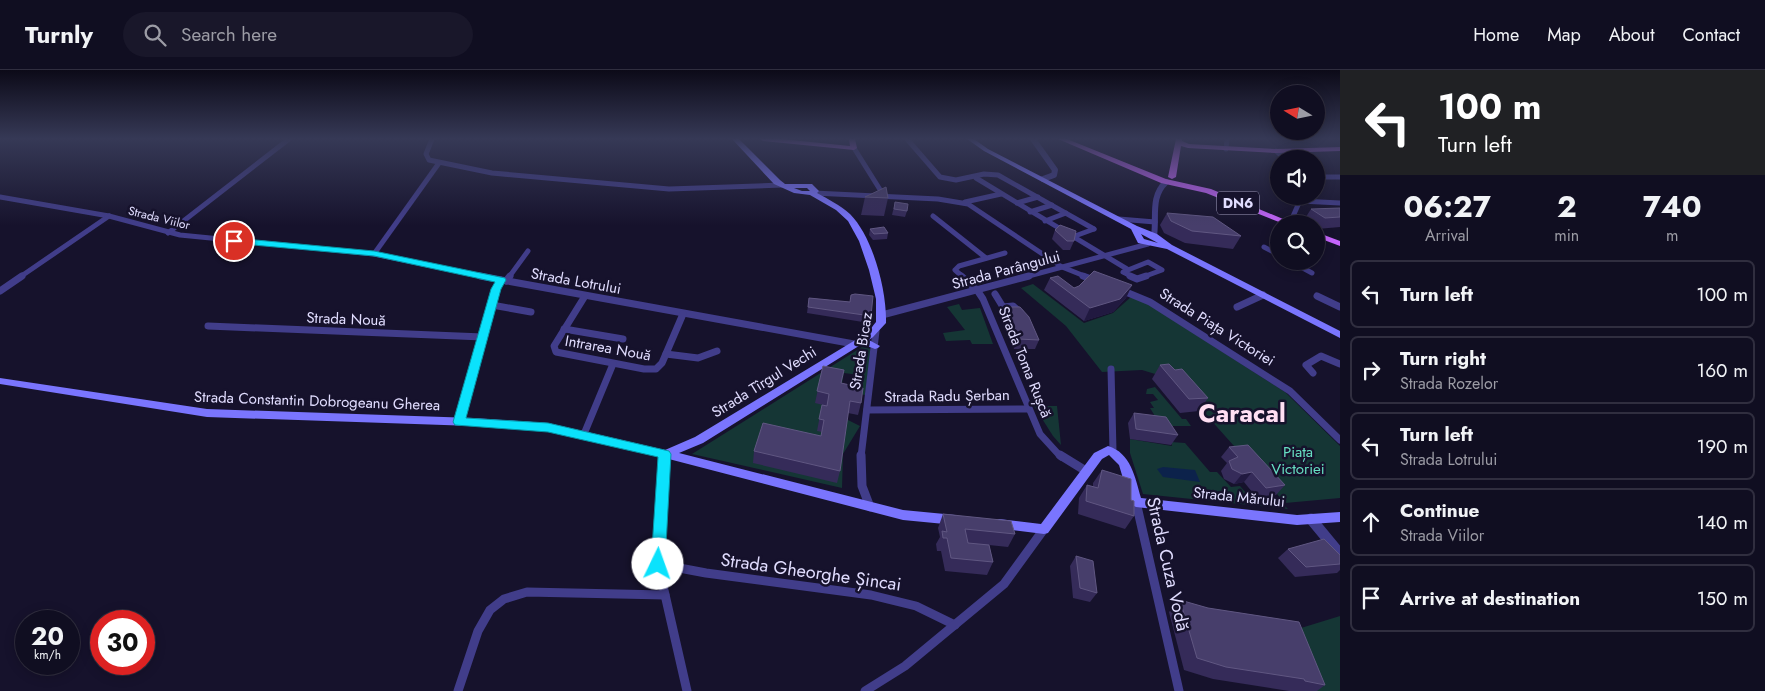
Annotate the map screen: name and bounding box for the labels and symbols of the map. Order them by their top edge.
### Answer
north arrow [1270,85,1325,140]
road number: DN6 [1217,192,1259,214]
street label: Strada Viilor [126,202,193,235]
pin [213,220,255,262]
street label: Strada Parângului [949,245,1063,295]
street label: Strada Lotrului [529,262,623,300]
street label: Strada Piața Victoriei [1155,283,1279,371]
street label: Strada Toma Rușcă [993,303,1057,421]
street label: Strada Nouă [306,307,386,331]
street label: Strada Bicaz [844,311,878,391]
street label: Intrarea Nouă [563,330,653,366]
street label: Strada Tîrgul Vechi [707,341,821,423]
street label: Strada Radu Șerban [884,384,1010,408]
street label: Strada Constantin Dobrogeanu Gherea [194,386,440,416]
district label: Caracal [1198,395,1286,431]
park label: Piața Victoriei [1271,441,1325,480]
street label: Strada Mărului [1192,481,1286,513]
street label: Strada Cuza Vodă [1140,494,1196,634]
position arrow [631,537,683,589]
street label: Strada Gheorghe Șincai [719,546,903,598]
speed limit sign: 30 [90,610,155,675]

